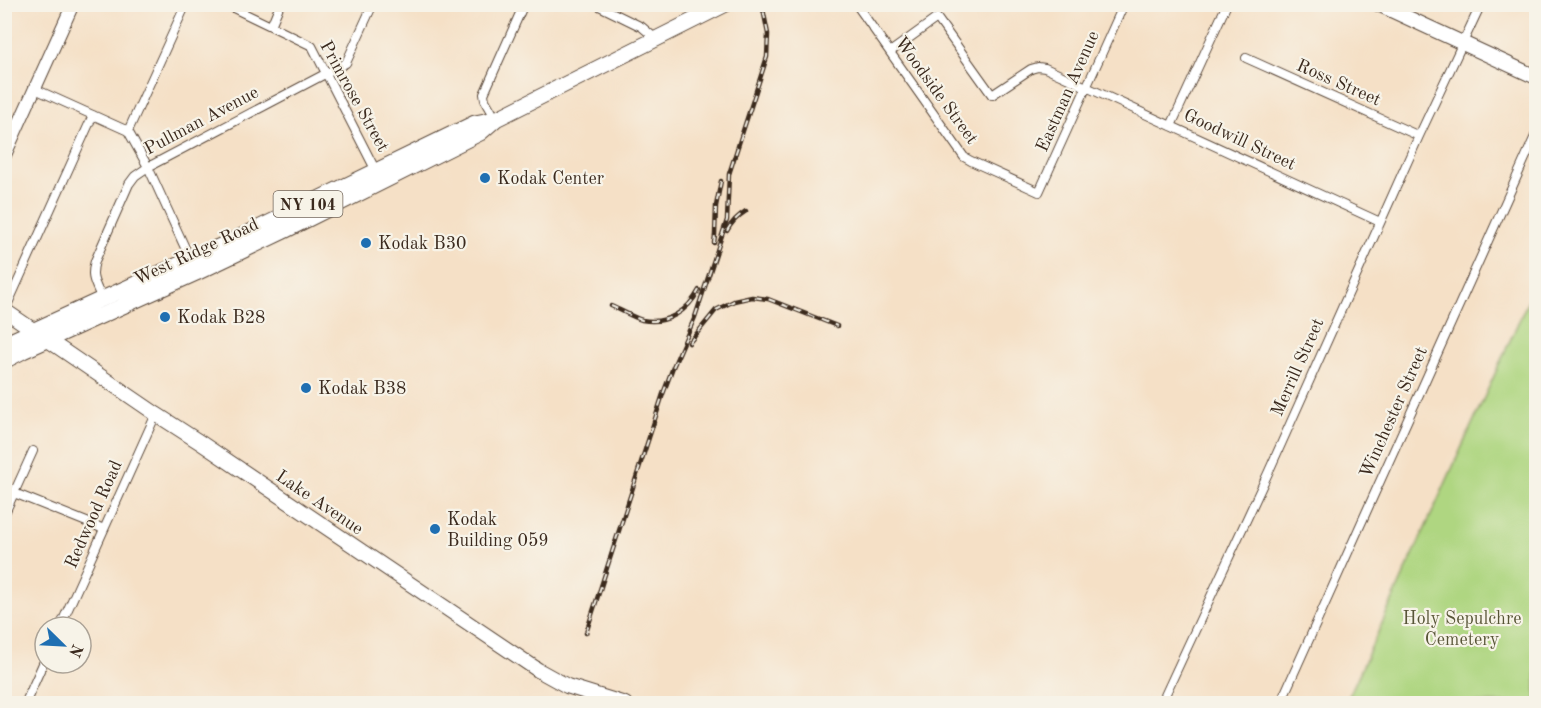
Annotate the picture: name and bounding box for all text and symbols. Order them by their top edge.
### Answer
street label: Eastman Avenue [1033,28,1103,155]
street label: Woodside Street [891,34,981,148]
street label: Primrose Street [316,38,392,155]
street label: Ross Street [1294,56,1383,109]
street label: Pullman Avenue [141,83,262,159]
street label: Goodwill Street [1181,106,1298,174]
place label: Kodak Center [497,170,605,188]
marker: Kodak Center [478,171,492,185]
road number: NY 104 [274,191,342,217]
street label: West Ridge Road [131,215,262,289]
place label: Kodak B30 [378,235,467,253]
marker: Kodak B30 [359,236,373,250]
place label: Kodak B28 [177,309,266,327]
marker: Kodak B28 [158,310,172,324]
street label: Merrill Street [1268,316,1328,419]
street label: Winchester Street [1357,344,1431,481]
place label: Kodak B38 [318,380,407,398]
marker: Kodak B38 [299,381,313,395]
street label: Redwood Road [62,458,126,571]
street label: Lake Avenue [273,467,366,538]
place label: Kodak Building 059 [447,511,549,550]
marker: Kodak Building 059 [428,522,442,536]
park label: Holy Sepulchre Cemetery [1402,610,1522,649]
north arrow [33,615,93,675]
text: N [65,641,85,660]

